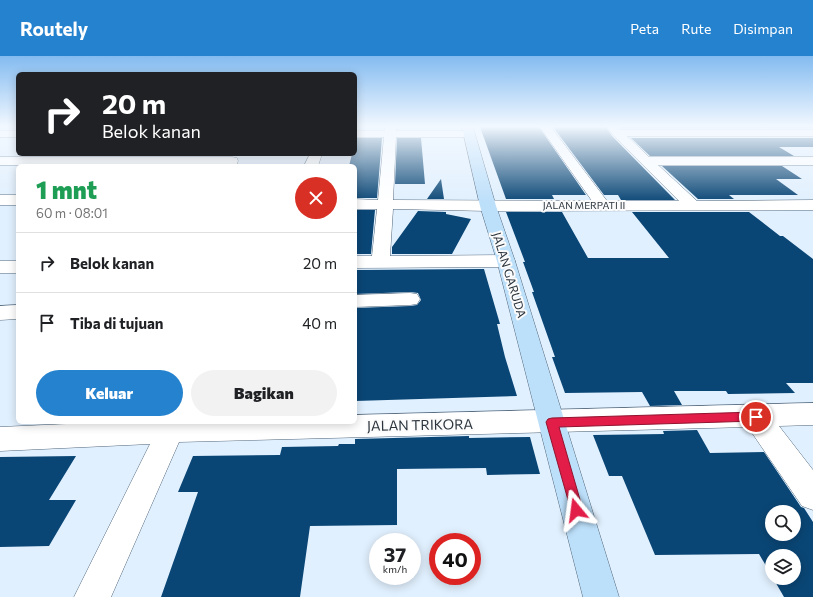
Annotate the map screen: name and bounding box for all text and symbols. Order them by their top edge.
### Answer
text: Routely [20,17,88,40]
text: Peta [630,20,659,37]
text: Rute [681,20,711,37]
text: Disimpan [733,20,793,37]
text: 20 m [102,86,166,120]
icon: right [36,88,88,140]
text: Belok kanan [102,120,201,142]
text: 1 mnt [36,175,97,204]
button: close [295,177,337,219]
street label: JALAN MERPATI II [543,199,625,211]
text: 60 m · 08:01 [36,205,108,221]
street label: JALAN GARUDA [489,230,530,319]
icon: right [36,252,58,274]
text: Belok kanan [70,254,154,272]
text: 20 m [303,254,337,272]
icon: arrive [36,312,58,334]
text: Tiba di tujuan [70,314,164,332]
text: 40 m [302,314,337,332]
button: Keluar [36,370,183,416]
button: Bagikan [191,370,337,416]
pin [739,400,773,434]
icon: arrive [745,406,767,428]
street label: JALAN TRIKORA [367,415,474,434]
position arrow [555,489,597,531]
map controls [765,505,801,585]
button: search [765,505,801,541]
speed limit sign: 40 [429,533,481,585]
text: 37 [384,542,406,566]
button: layers [765,549,801,585]
text: km/h [383,563,407,575]

